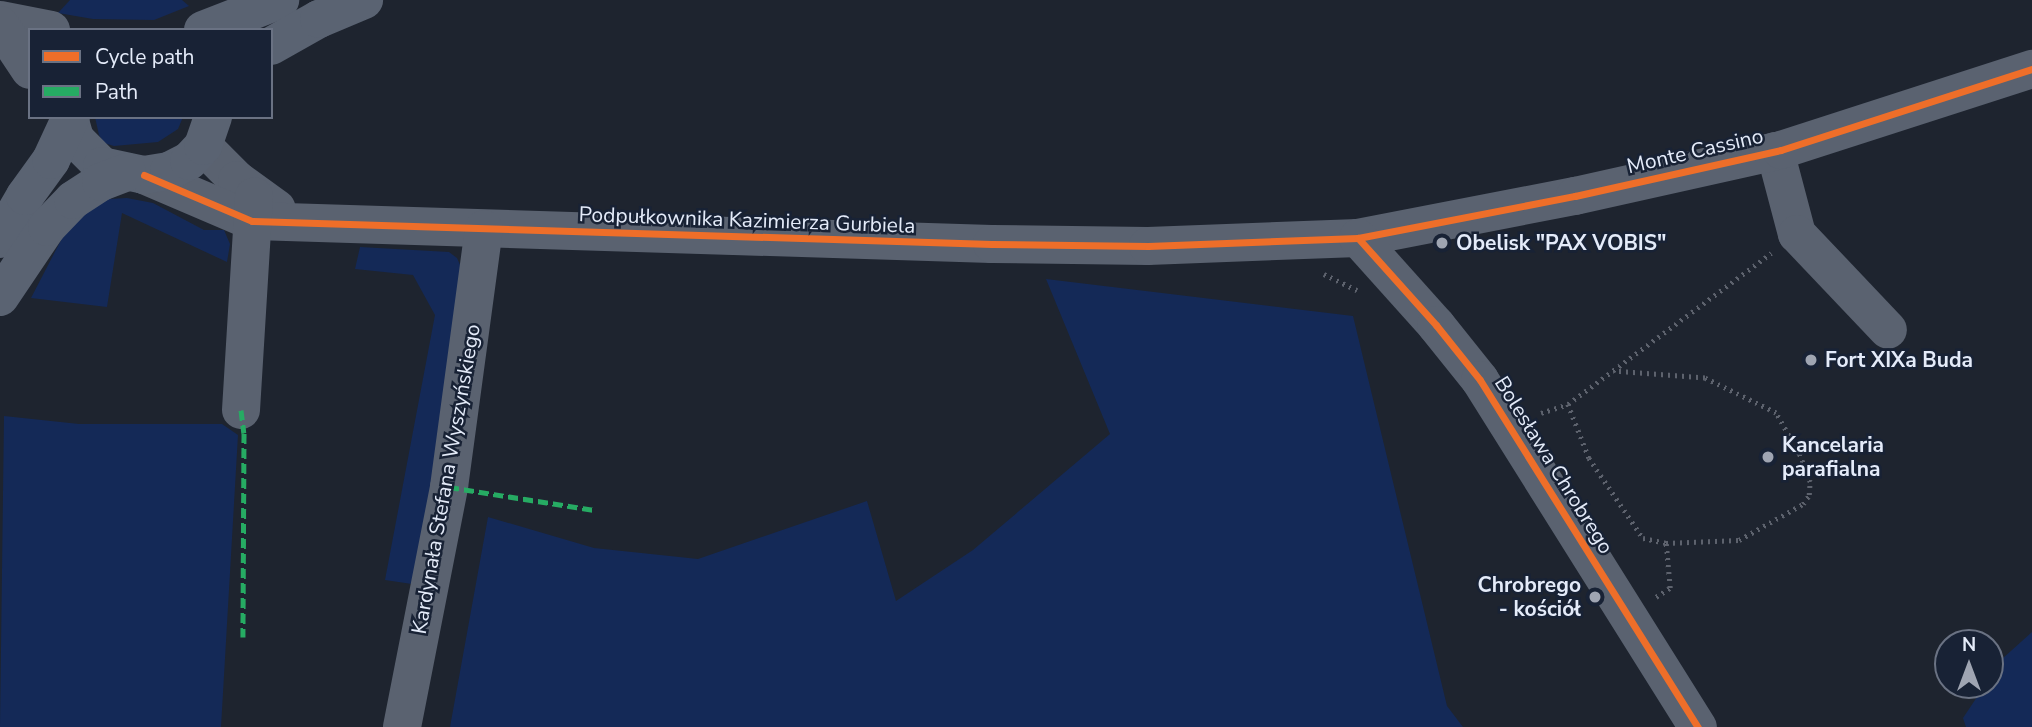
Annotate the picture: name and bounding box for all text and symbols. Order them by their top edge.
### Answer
legend [28,28,273,119]
text: Cycle path [95,43,194,71]
text: Path [95,78,138,106]
street label: Monte Cassino [1624,123,1766,179]
street label: Podpułkownika Kazimierza Gurbiela [578,202,916,238]
place label: Obelisk "PAX VOBIS" [1456,230,1666,256]
marker: Obelisk "PAX VOBIS" [1434,235,1450,251]
street label: Kardynała Stefana Wyszyńskiego [406,322,486,636]
place label: Fort XIXa Buda [1825,347,1973,373]
marker: Fort XIXa Buda [1803,352,1819,368]
street label: Bolesława Chrobrego [1489,372,1619,558]
place label: Kancelaria parafialna [1782,432,1884,482]
marker: Kancelaria parafialna [1760,449,1776,465]
place label: Chrobrego - kościół [1477,572,1581,622]
marker: Chrobrego - kościół [1587,589,1603,605]
north arrow [1934,629,2004,699]
text: N [1962,632,1976,658]

